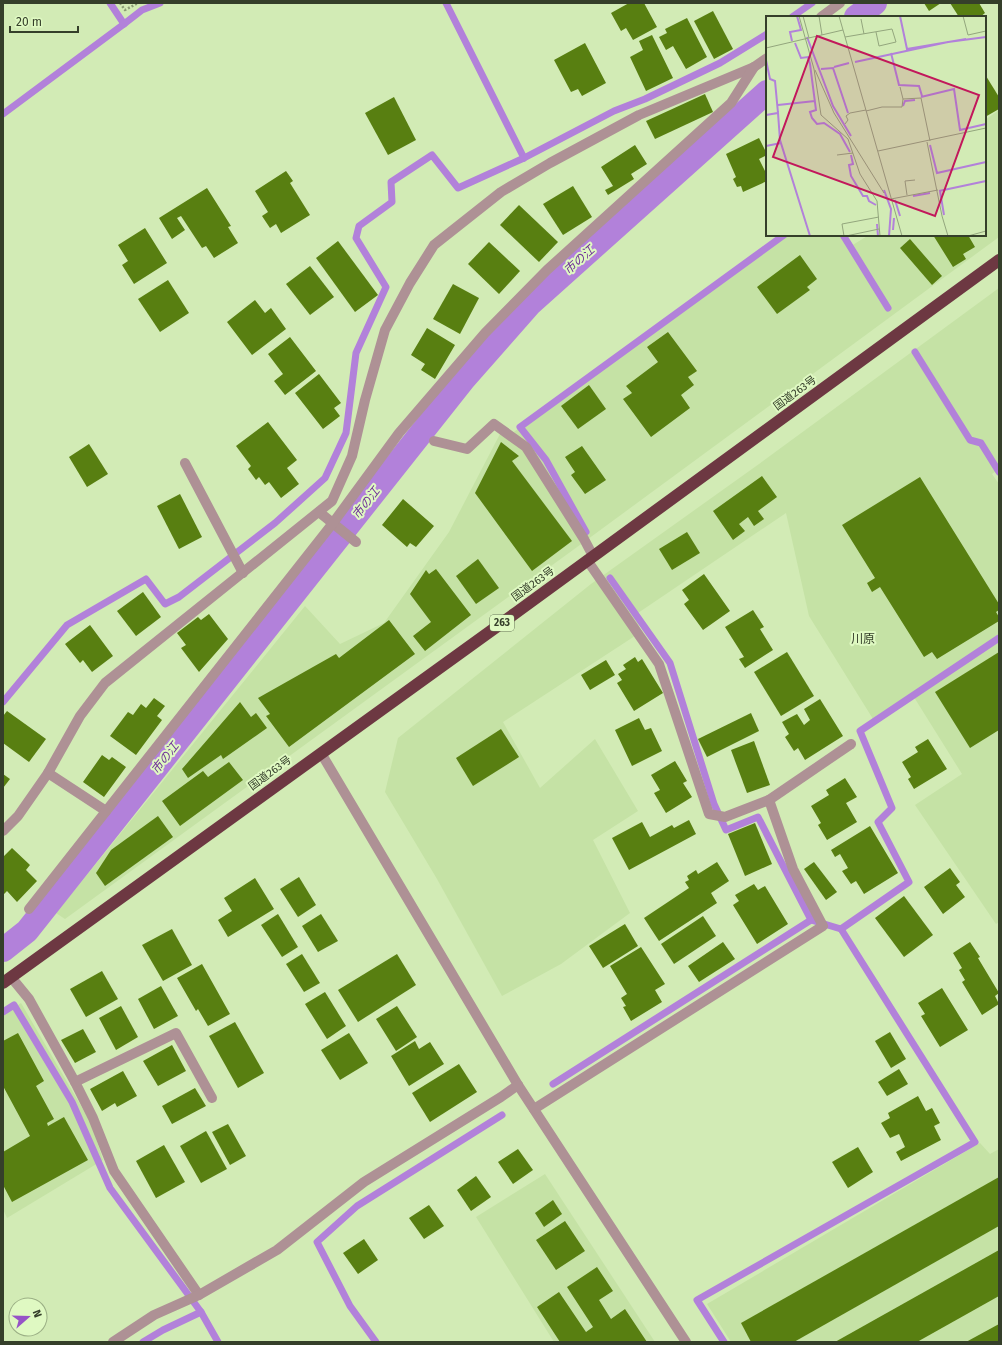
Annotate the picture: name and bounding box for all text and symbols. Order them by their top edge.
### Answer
scale bar [10,8,78,34]
text: 20 m [16,15,42,29]
inset map [766,16,986,236]
water label: 市の江 [561,241,599,277]
street label: 国道263号 [771,373,819,413]
water label: 市の江 [349,483,384,521]
street label: 国道263号 [509,564,557,604]
road number: 263 [490,615,514,631]
district label: 川原 [851,632,875,646]
water label: 市の江 [148,738,183,776]
street label: 国道263号 [246,753,294,793]
north arrow [8,1297,48,1337]
text: N [30,1308,44,1319]

